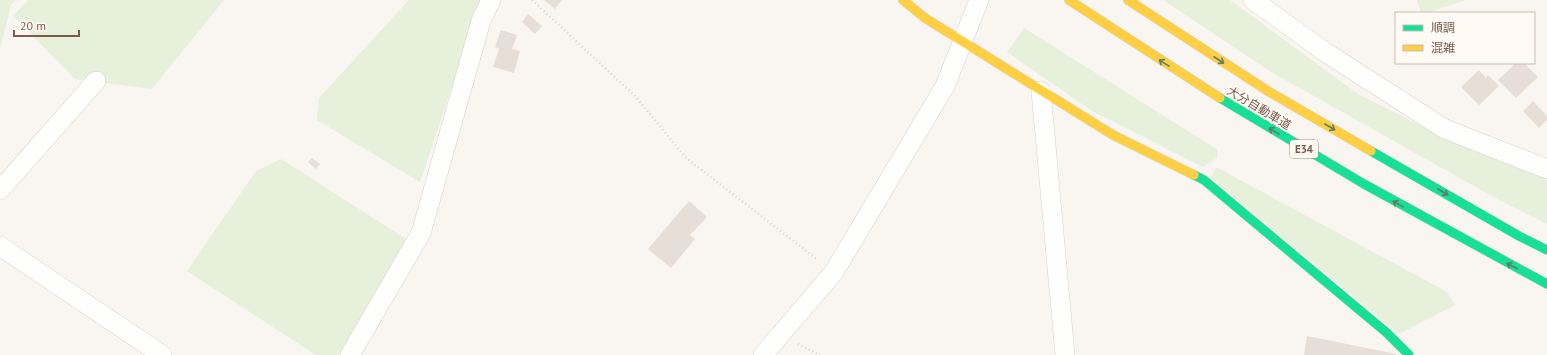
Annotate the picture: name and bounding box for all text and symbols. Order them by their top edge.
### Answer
scale bar [14,12,79,38]
legend [1395,12,1535,64]
text: 20 m [20,18,46,33]
text: 順調 [1431,20,1455,35]
text: 混雑 [1431,40,1455,55]
one-way arrow [1213,56,1225,64]
one-way arrow [1158,59,1169,67]
street label: 大分自動車道 [1225,83,1294,133]
one-way arrow [1324,124,1336,132]
one-way arrow [1268,127,1280,135]
road number: E34 [1290,140,1318,158]
one-way arrow [1437,189,1449,197]
one-way arrow [1392,199,1404,207]
one-way arrow [1507,262,1519,270]

